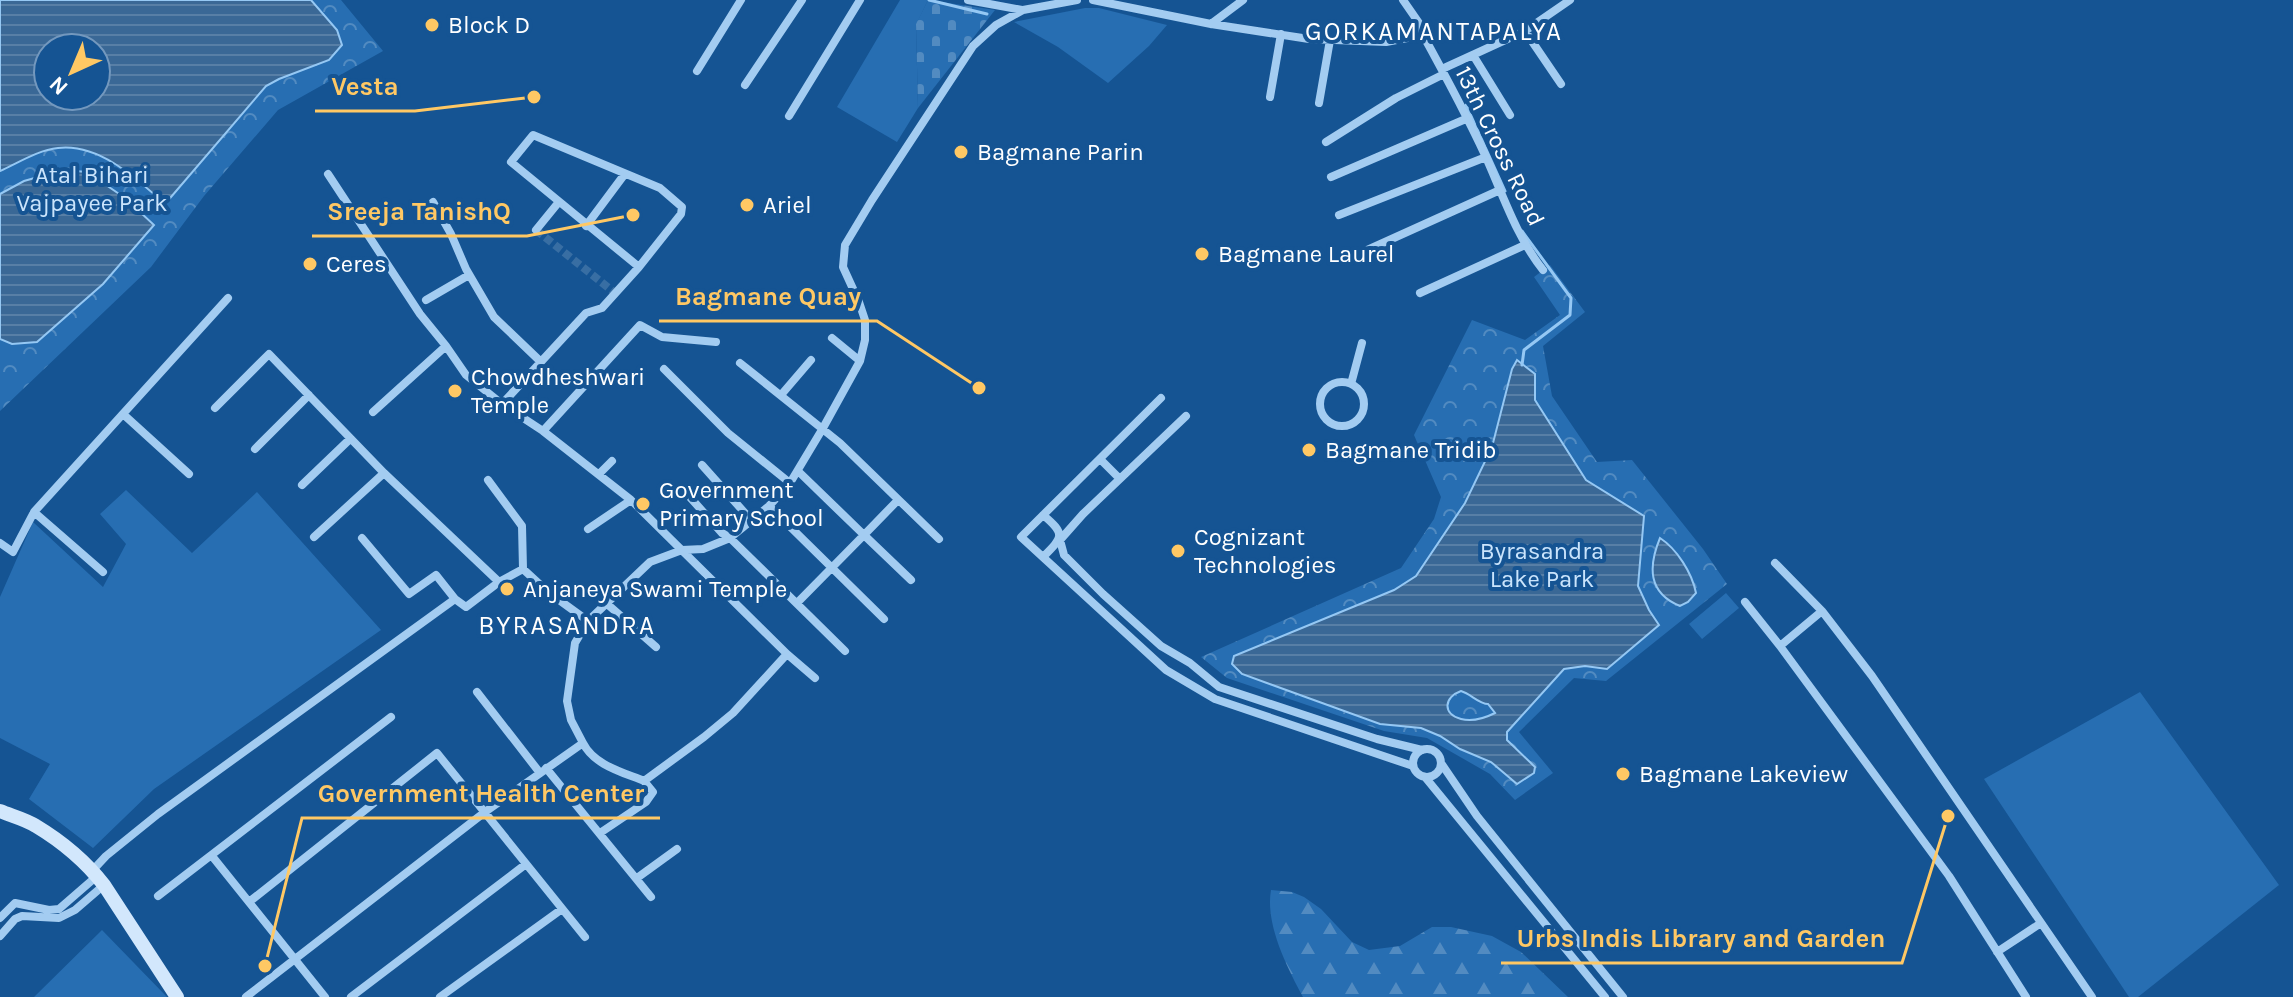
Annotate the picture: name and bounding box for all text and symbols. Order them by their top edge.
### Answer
place label: Block D [448,11,530,39]
marker: Block D [423,16,441,34]
district label: GORKAMANTAPALYA [1305,16,1563,47]
north arrow [32,32,112,112]
callout: Vesta [315,61,415,111]
street label: 13th Cross Road [1449,62,1551,230]
text: N [44,71,74,101]
text: Vesta [331,71,399,102]
place label: Bagmane Parin [977,138,1144,166]
marker: Bagmane Parin [952,143,970,161]
park label: Atal Bihari Vajpayee Park [17,161,167,217]
callout: Sreeja TanishQ [312,186,527,236]
place label: Ariel [763,191,812,219]
text: Sreeja TanishQ [327,196,511,227]
marker: Ariel [738,196,756,214]
place label: Bagmane Laurel [1218,240,1395,268]
marker: Bagmane Laurel [1193,245,1211,263]
place label: Ceres [326,250,387,278]
marker: Ceres [301,255,319,273]
callout: Bagmane Quay [659,271,877,321]
text: Bagmane Quay [675,281,861,312]
place label: Chowdheshwari Temple [471,363,645,419]
marker: Chowdheshwari Temple [446,382,464,400]
place label: Bagmane Tridib [1325,436,1497,464]
marker: Bagmane Tridib [1300,441,1318,459]
place label: Government Primary School [659,476,824,532]
marker: Government Primary School [634,495,652,513]
place label: Cognizant Technologies [1194,523,1336,579]
park label: Byrasandra Lake Park [1480,537,1604,593]
marker: Cognizant Technologies [1169,542,1187,560]
place label: Anjaneya Swami Temple [523,575,787,603]
marker: Anjaneya Swami Temple [498,580,516,598]
district label: BYRASANDRA [478,610,656,641]
place label: Bagmane Lakeview [1639,760,1848,788]
marker: Bagmane Lakeview [1614,765,1632,783]
callout: Government Health Center [302,768,660,818]
text: Government Health Center [318,778,645,809]
callout: Urbs Indis Library and Garden [1501,913,1902,963]
text: Urbs Indis Library and Garden [1517,923,1885,954]

